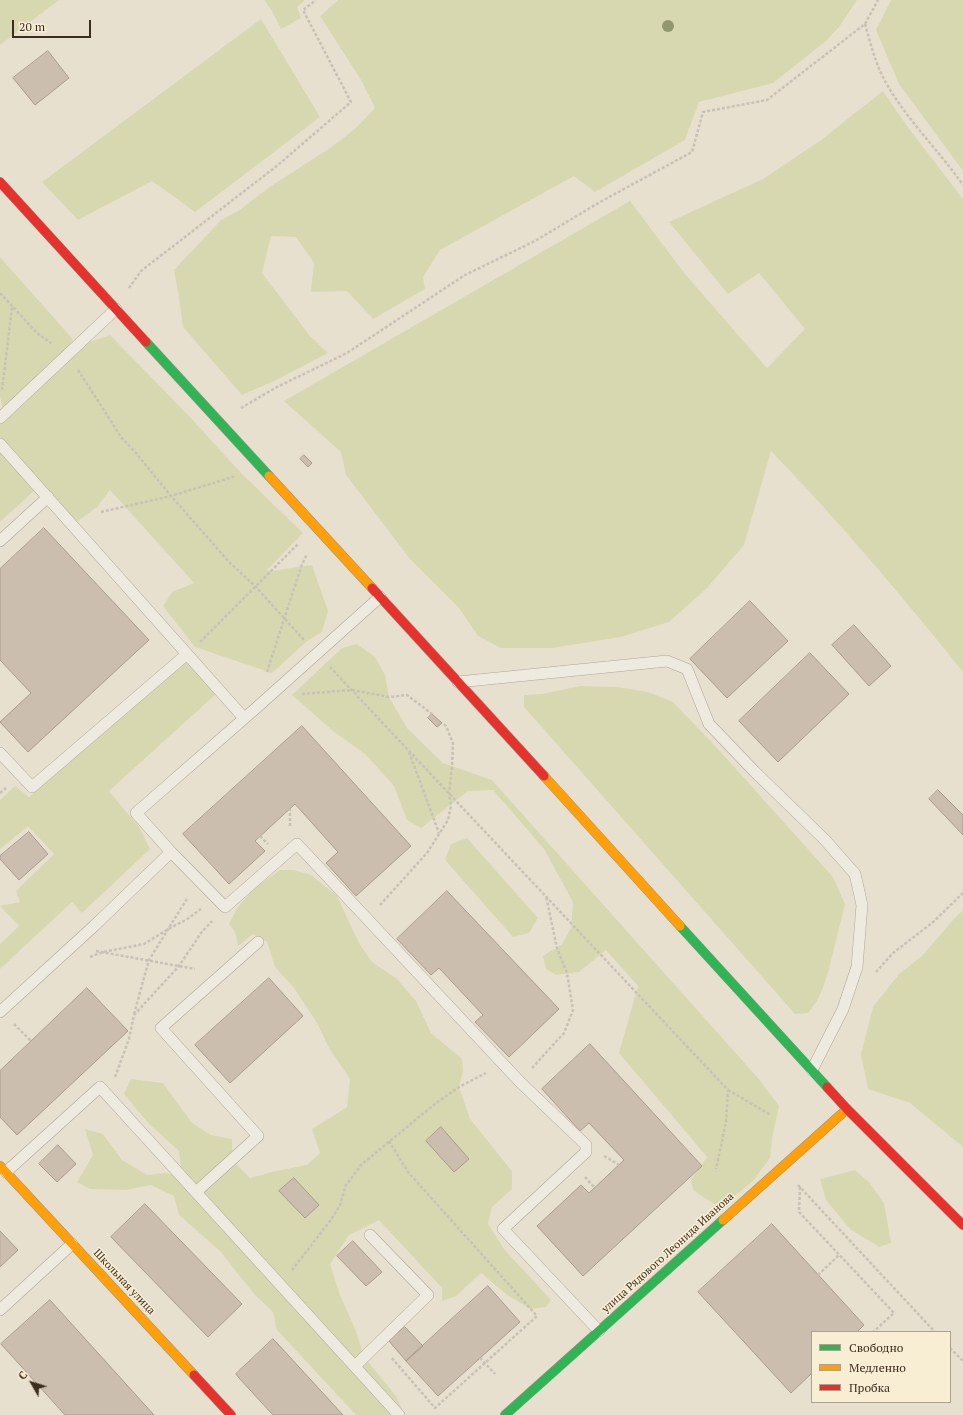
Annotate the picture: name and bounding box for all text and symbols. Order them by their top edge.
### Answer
scale bar [14,12,93,38]
text: 20 m [19,19,45,34]
street label: улица Рядового Леонида Иванова [599,1190,737,1316]
street label: Школьная улица [90,1247,158,1317]
legend [811,1331,951,1403]
text: Свободно [849,1340,903,1355]
text: Медленно [849,1360,906,1375]
north arrow [12,1363,52,1403]
text: С [15,1368,30,1383]
text: Пробка [849,1380,890,1395]

